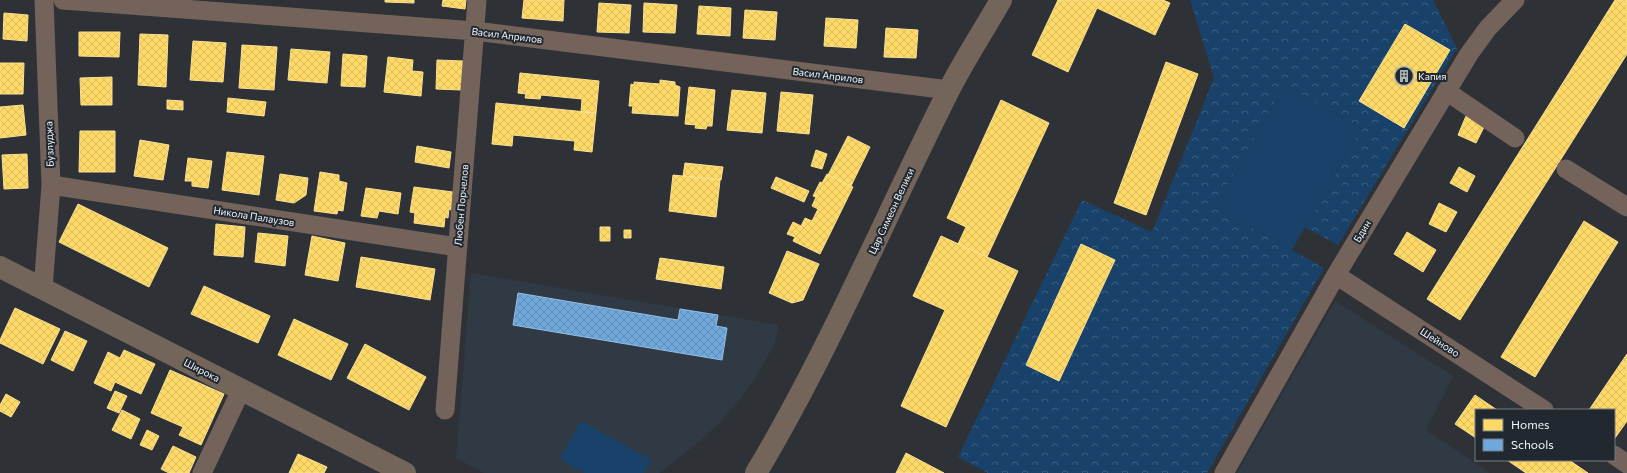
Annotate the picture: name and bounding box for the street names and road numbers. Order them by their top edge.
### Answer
street label: Васил Априлов [471,25,543,45]
street label: Васил Априлов [792,65,864,85]
street label: Бузлуджа [42,121,56,167]
street label: Любен Порчелов [451,164,471,246]
street label: Цар Симеон Велики [866,166,916,256]
street label: Никола Палаузов [213,204,295,228]
street label: Бдин [1351,218,1373,244]
street label: Шейново [1418,325,1462,359]
street label: Широка [182,356,222,384]

